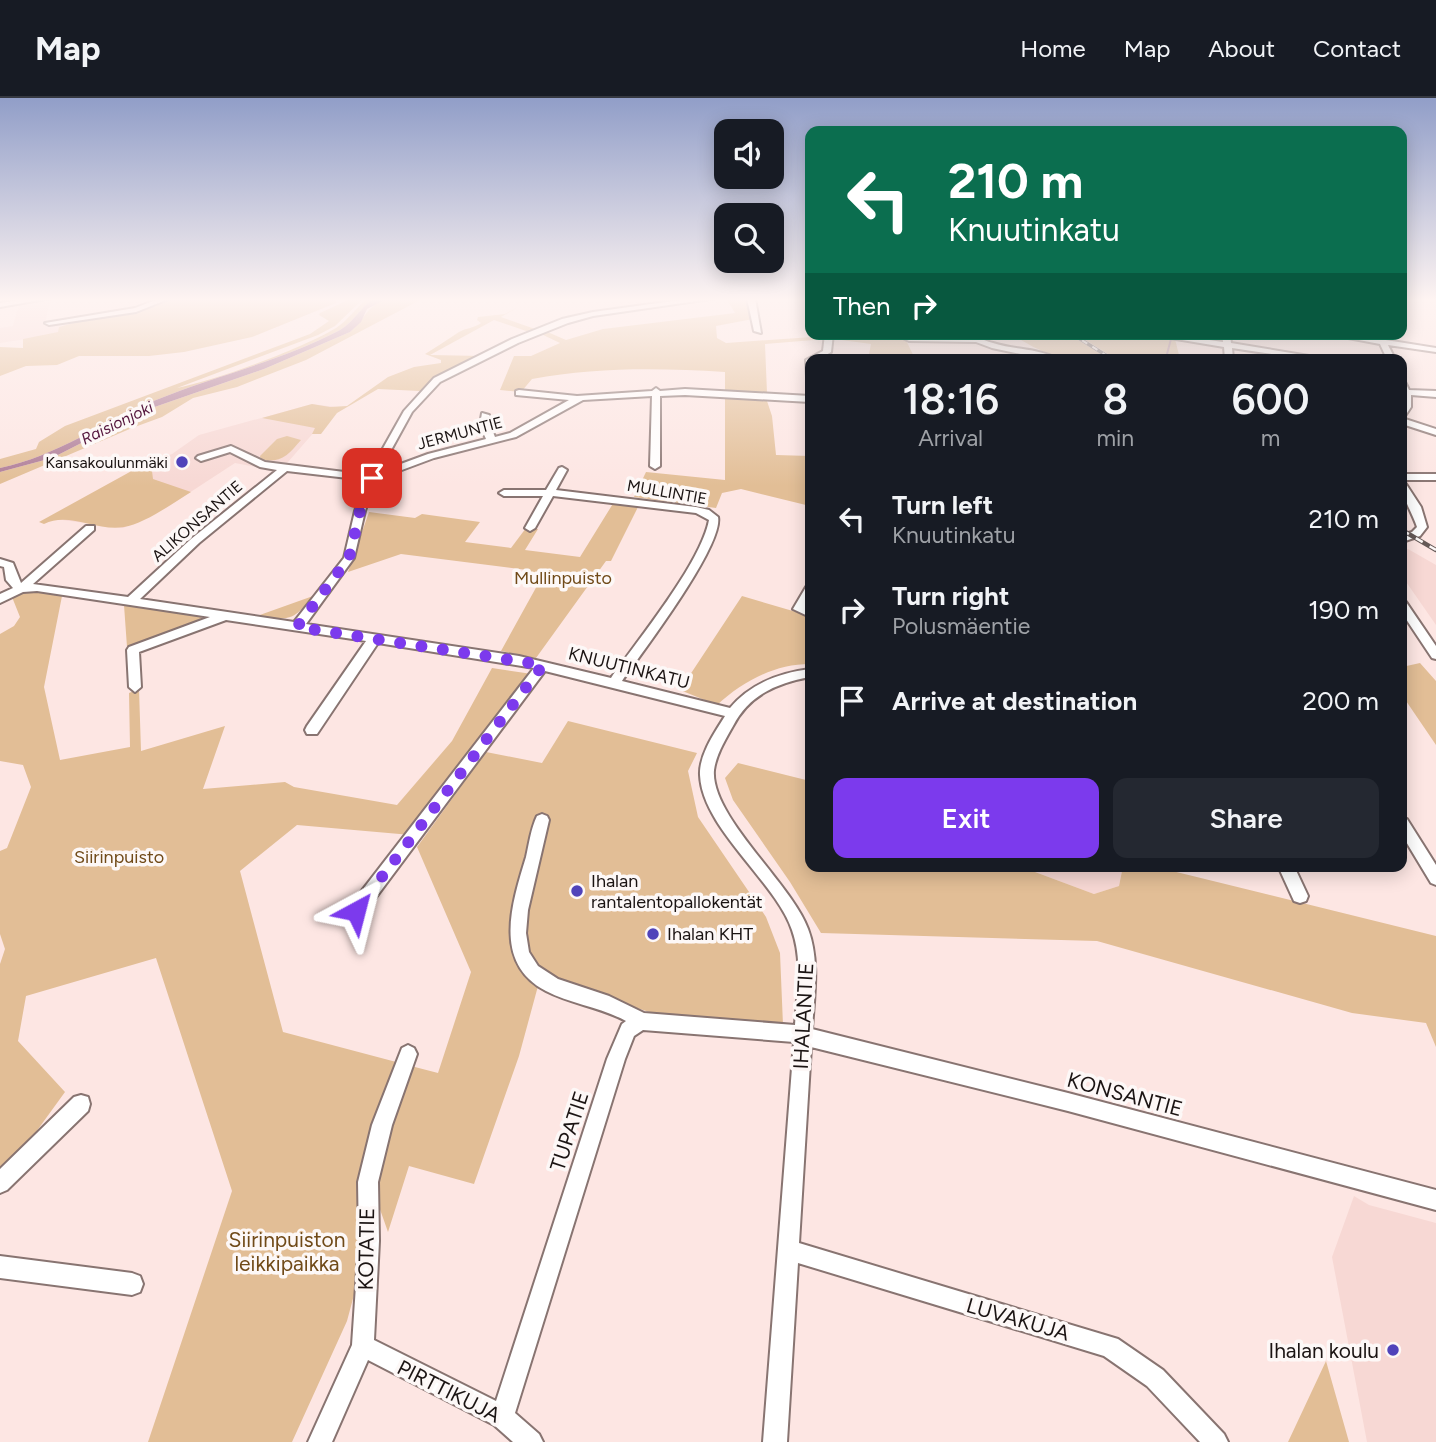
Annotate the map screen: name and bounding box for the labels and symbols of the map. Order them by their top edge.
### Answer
water label: Raisionjoki [78,397,156,449]
street label: JERMUNTIE [415,412,505,454]
pin [342,448,402,508]
place label: Kansakoulunmäki [45,453,168,472]
marker: Kansakoulunmäki [174,454,190,470]
street label: MULLINTIE [626,476,708,508]
street label: ALIKONSANTIE [148,477,246,565]
park label: Mullinpuisto [514,567,612,589]
street label: KNUUTINKATU [566,642,692,694]
park label: Siirinpuisto [74,846,164,868]
place label: Ihalan rantalentopallokentät [591,870,763,913]
position arrow [319,874,393,948]
marker: Ihalan rantalentopallokentät [569,883,585,899]
place label: Ihalan KHT [667,923,753,945]
marker: Ihalan KHT [645,926,661,942]
street label: IHALANTIE [788,962,818,1070]
street label: KONSANTIE [1065,1067,1185,1121]
street label: TUPATIE [544,1088,594,1174]
street label: KOTATIE [353,1207,379,1291]
park label: Siirinpuiston leikkipaikka [229,1227,345,1276]
street label: LUVAKUJA [964,1292,1072,1346]
place label: Ihalan koulu [1268,1338,1379,1363]
marker: Ihalan koulu [1385,1342,1401,1358]
street label: PIRTTIKUJA [393,1354,505,1428]

